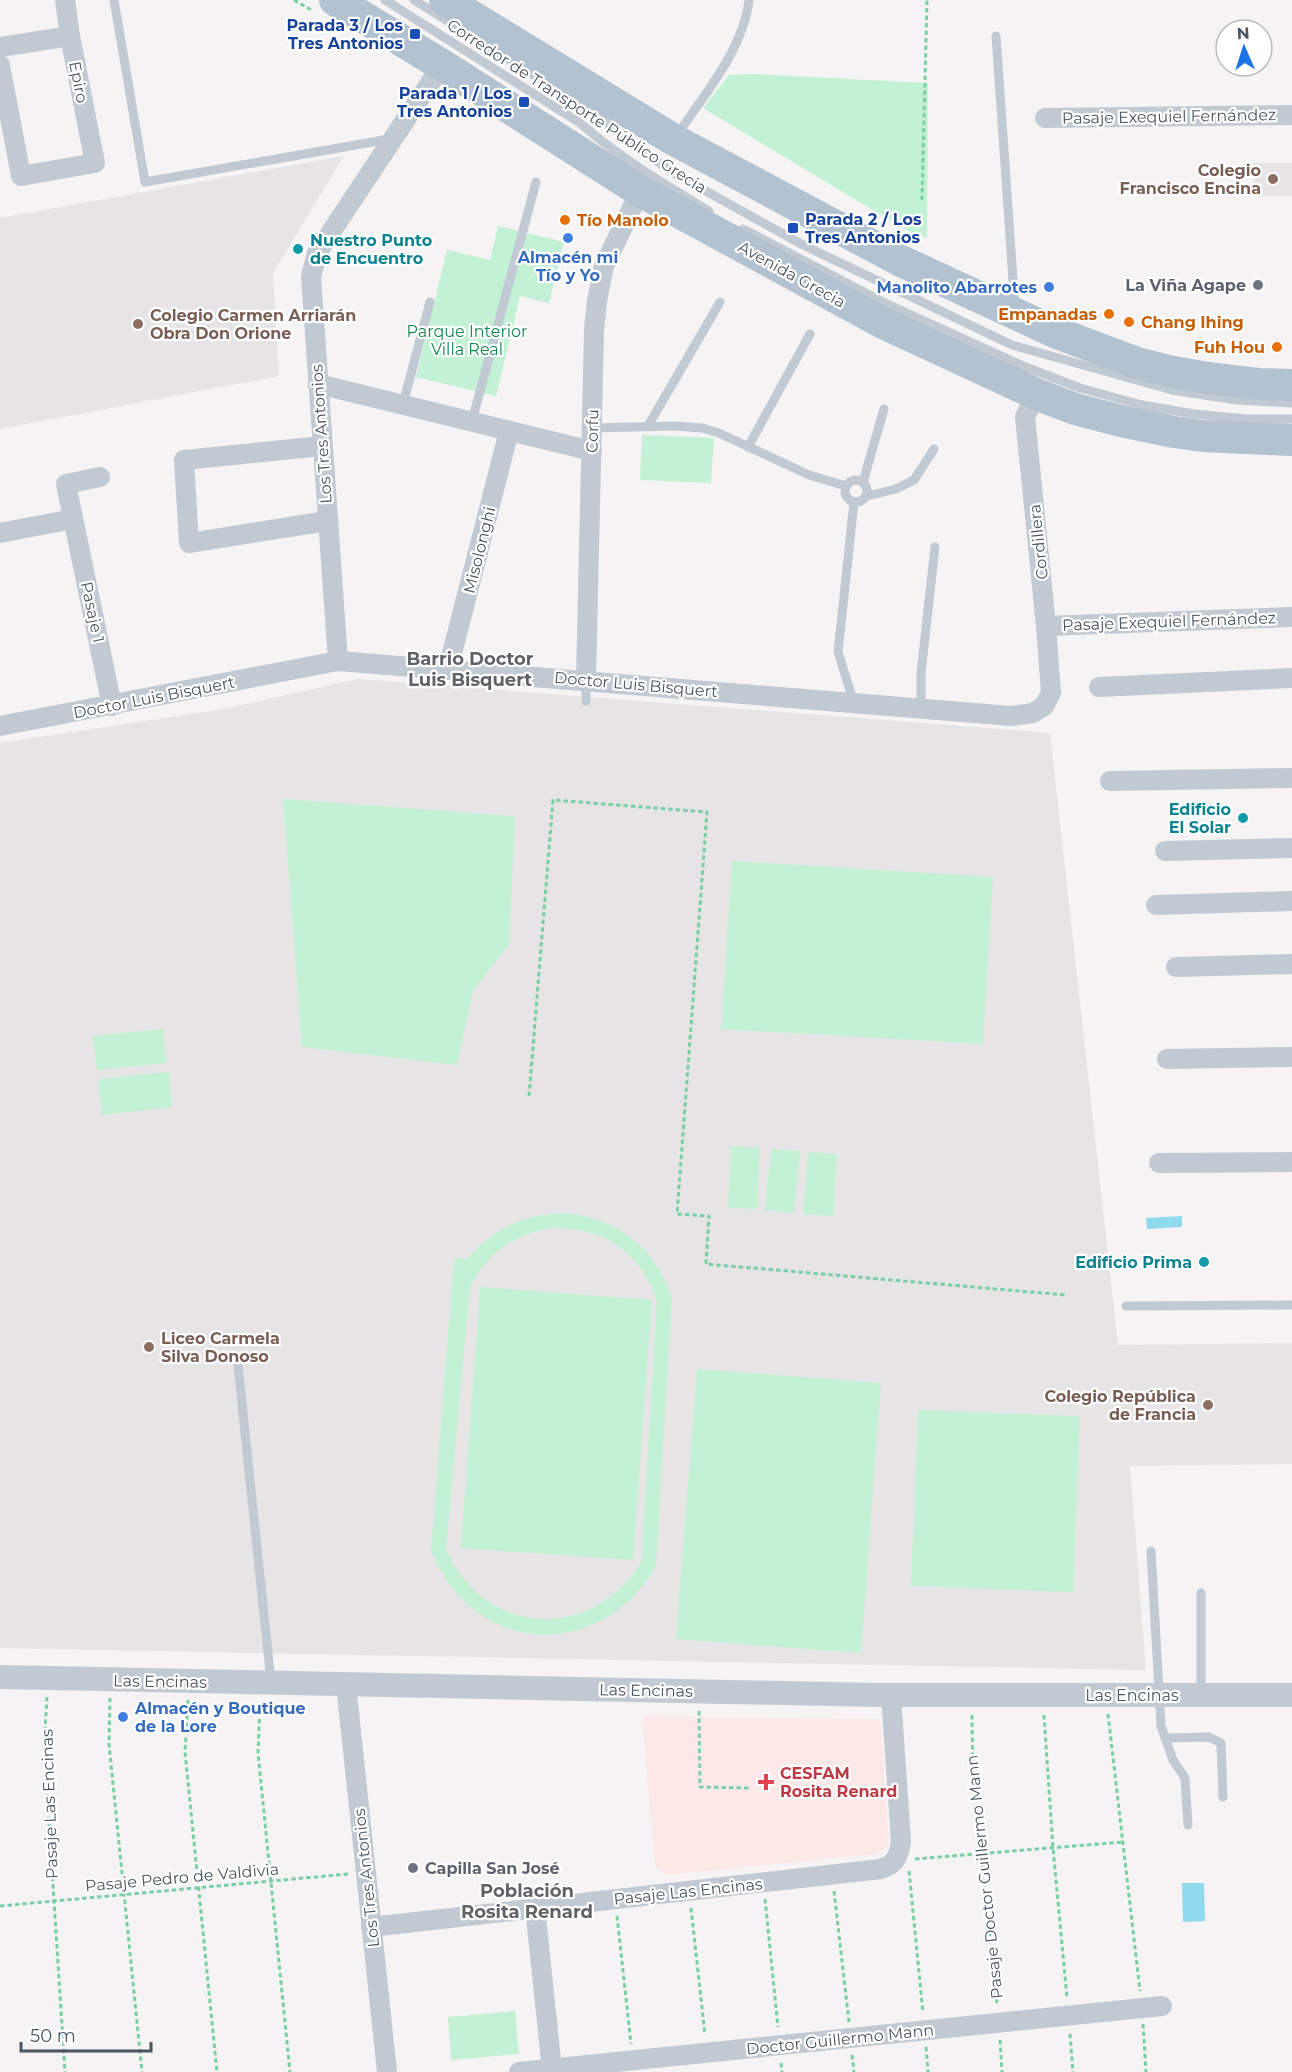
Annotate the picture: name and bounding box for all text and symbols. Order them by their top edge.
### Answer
street label: Corredor de Transporte Público Grecia [443,15,710,198]
place label: Parada 3 / Los Tres Antonios [287,16,404,53]
north arrow [1214,18,1274,78]
text: N [1236,24,1250,43]
marker: Parada 3 / Los Tres Antonios [408,27,422,41]
street label: Epiro [65,60,92,105]
place label: Parada 1 / Los Tres Antonios [397,84,512,121]
marker: Parada 1 / Los Tres Antonios [517,95,531,109]
street label: Pasaje Exequiel Fernández [1062,105,1276,128]
place label: Colegio Francisco Encina [1120,161,1261,198]
marker: Colegio Francisco Encina [1266,172,1280,186]
place label: Parada 2 / Los Tres Antonios [805,210,922,247]
place label: Tío Manolo [577,211,669,230]
marker: Tío Manolo [558,213,572,227]
marker: Parada 2 / Los Tres Antonios [786,221,800,235]
place label: Nuestro Punto de Encuentro [310,231,432,268]
marker: Almacén mi Tío y Yo [561,231,575,245]
street label: Avenida Grecia [735,237,849,312]
marker: Nuestro Punto de Encuentro [291,242,305,256]
place label: Almacén mi Tío y Yo [517,248,618,285]
place label: La Viña Agape [1125,276,1246,295]
place label: Manolito Abarrotes [877,278,1037,297]
marker: La Viña Agape [1251,278,1265,292]
marker: Manolito Abarrotes [1042,280,1056,294]
place label: Empanadas [998,305,1098,324]
place label: Colegio Carmen Arriarán Obra Don Orione [150,306,356,343]
marker: Empanadas [1102,307,1116,321]
place label: Chang Ihing [1141,313,1244,332]
marker: Chang Ihing [1122,315,1136,329]
marker: Colegio Carmen Arriarán Obra Don Orione [131,317,145,331]
park label: Parque Interior Villa Real [407,322,527,359]
place label: Fuh Hou [1194,338,1265,357]
marker: Fuh Hou [1270,340,1284,354]
street label: Los Tres Antonios [307,363,336,504]
street label: Corfu [583,409,602,453]
street label: Cordillera [1025,503,1052,581]
street label: Misolonghi [460,505,499,595]
street label: Pasaje 1 [77,580,108,644]
street label: Pasaje Exequiel Fernández [1062,608,1276,635]
district label: Barrio Doctor Luis Bisquert [406,648,534,691]
street label: Doctor Luis Bisquert [553,668,719,701]
street label: Doctor Luis Bisquert [72,672,237,722]
place label: Edificio El Solar [1169,800,1231,837]
marker: Edificio El Solar [1236,811,1250,825]
place label: Edificio Prima [1075,1253,1192,1272]
marker: Edificio Prima [1197,1255,1211,1269]
place label: Liceo Carmela Silva Donoso [161,1329,280,1366]
marker: Liceo Carmela Silva Donoso [142,1340,156,1354]
place label: Colegio República de Francia [1044,1387,1196,1424]
marker: Colegio República de Francia [1201,1398,1215,1412]
street label: Las Encinas [113,1671,207,1692]
street label: Las Encinas [599,1680,693,1701]
street label: Las Encinas [1085,1686,1179,1705]
place label: Almacén y Boutique de la Lore [134,1699,306,1736]
marker: Almacén y Boutique de la Lore [116,1710,130,1724]
street label: Pasaje Las Encinas [37,1729,62,1879]
street label: Pasaje Doctor Guillermo Mann [962,1754,1007,2000]
place label: CESFAM Rosita Renard [780,1764,897,1801]
marker: CESFAM Rosita Renard [757,1773,775,1791]
street label: Los Tres Antonios [350,1807,383,1948]
place label: Capilla San José [425,1859,560,1878]
street label: Pasaje Pedro de Valdivia [84,1860,280,1895]
marker: Capilla San José [406,1861,420,1875]
street label: Pasaje Las Encinas [613,1874,764,1909]
district label: Población Rosita Renard [461,1880,593,1923]
scale bar [21,2015,152,2053]
street label: Doctor Guillermo Mann [745,2020,935,2059]
text: 50 m [30,2025,76,2047]

